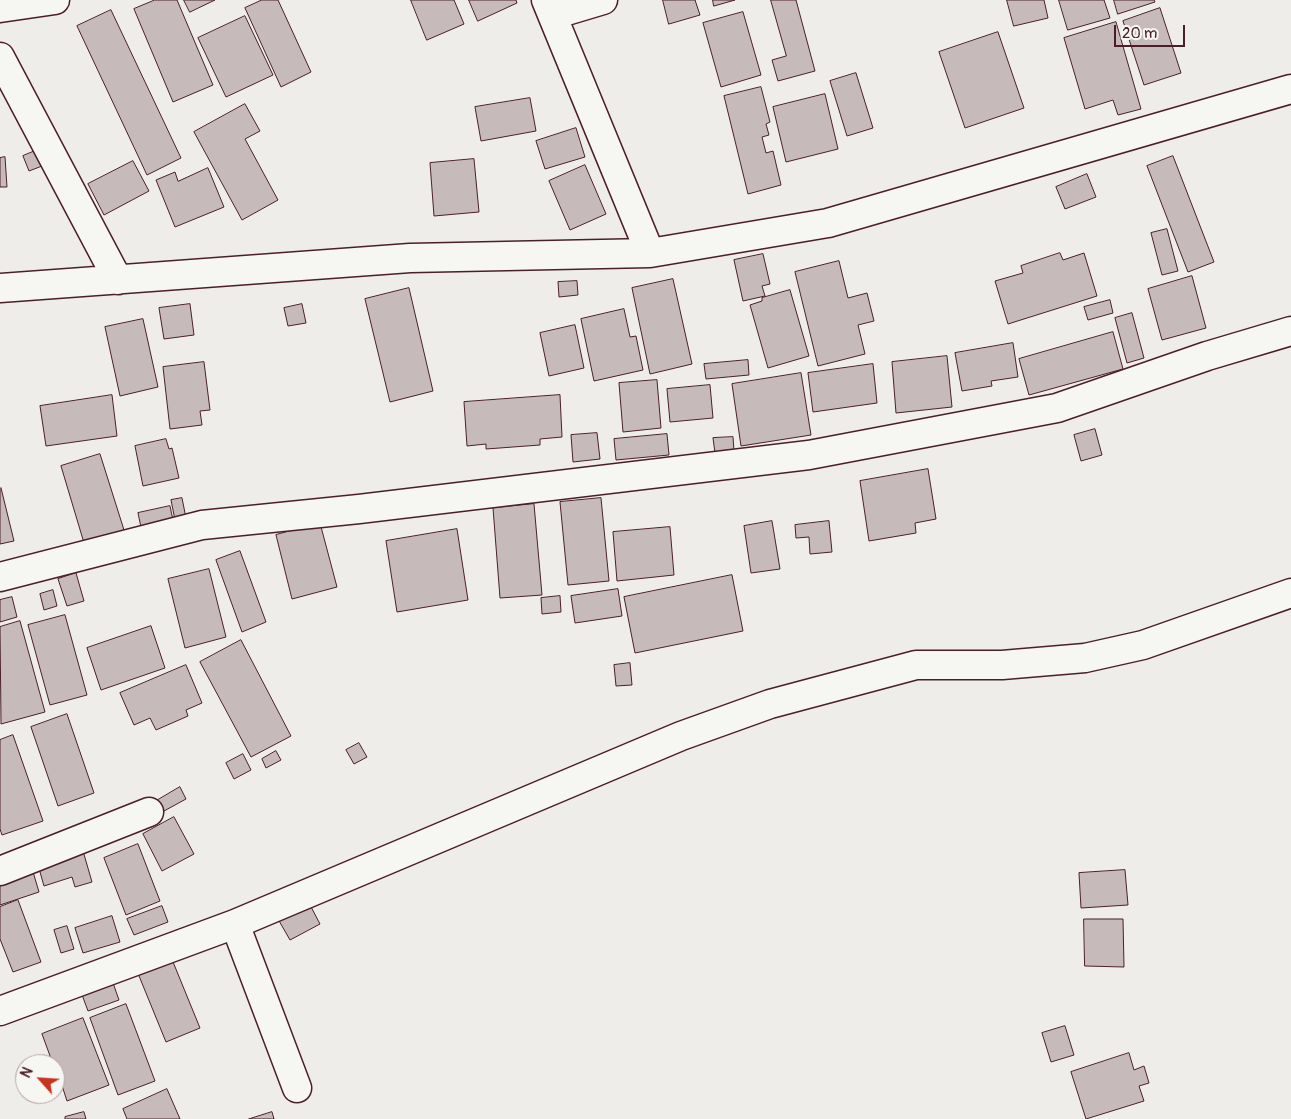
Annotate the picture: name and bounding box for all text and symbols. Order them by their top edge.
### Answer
scale bar [1116,15,1187,47]
text: 20 m [1122,24,1157,43]
north arrow [15,1054,65,1104]
text: N [17,1065,37,1081]

